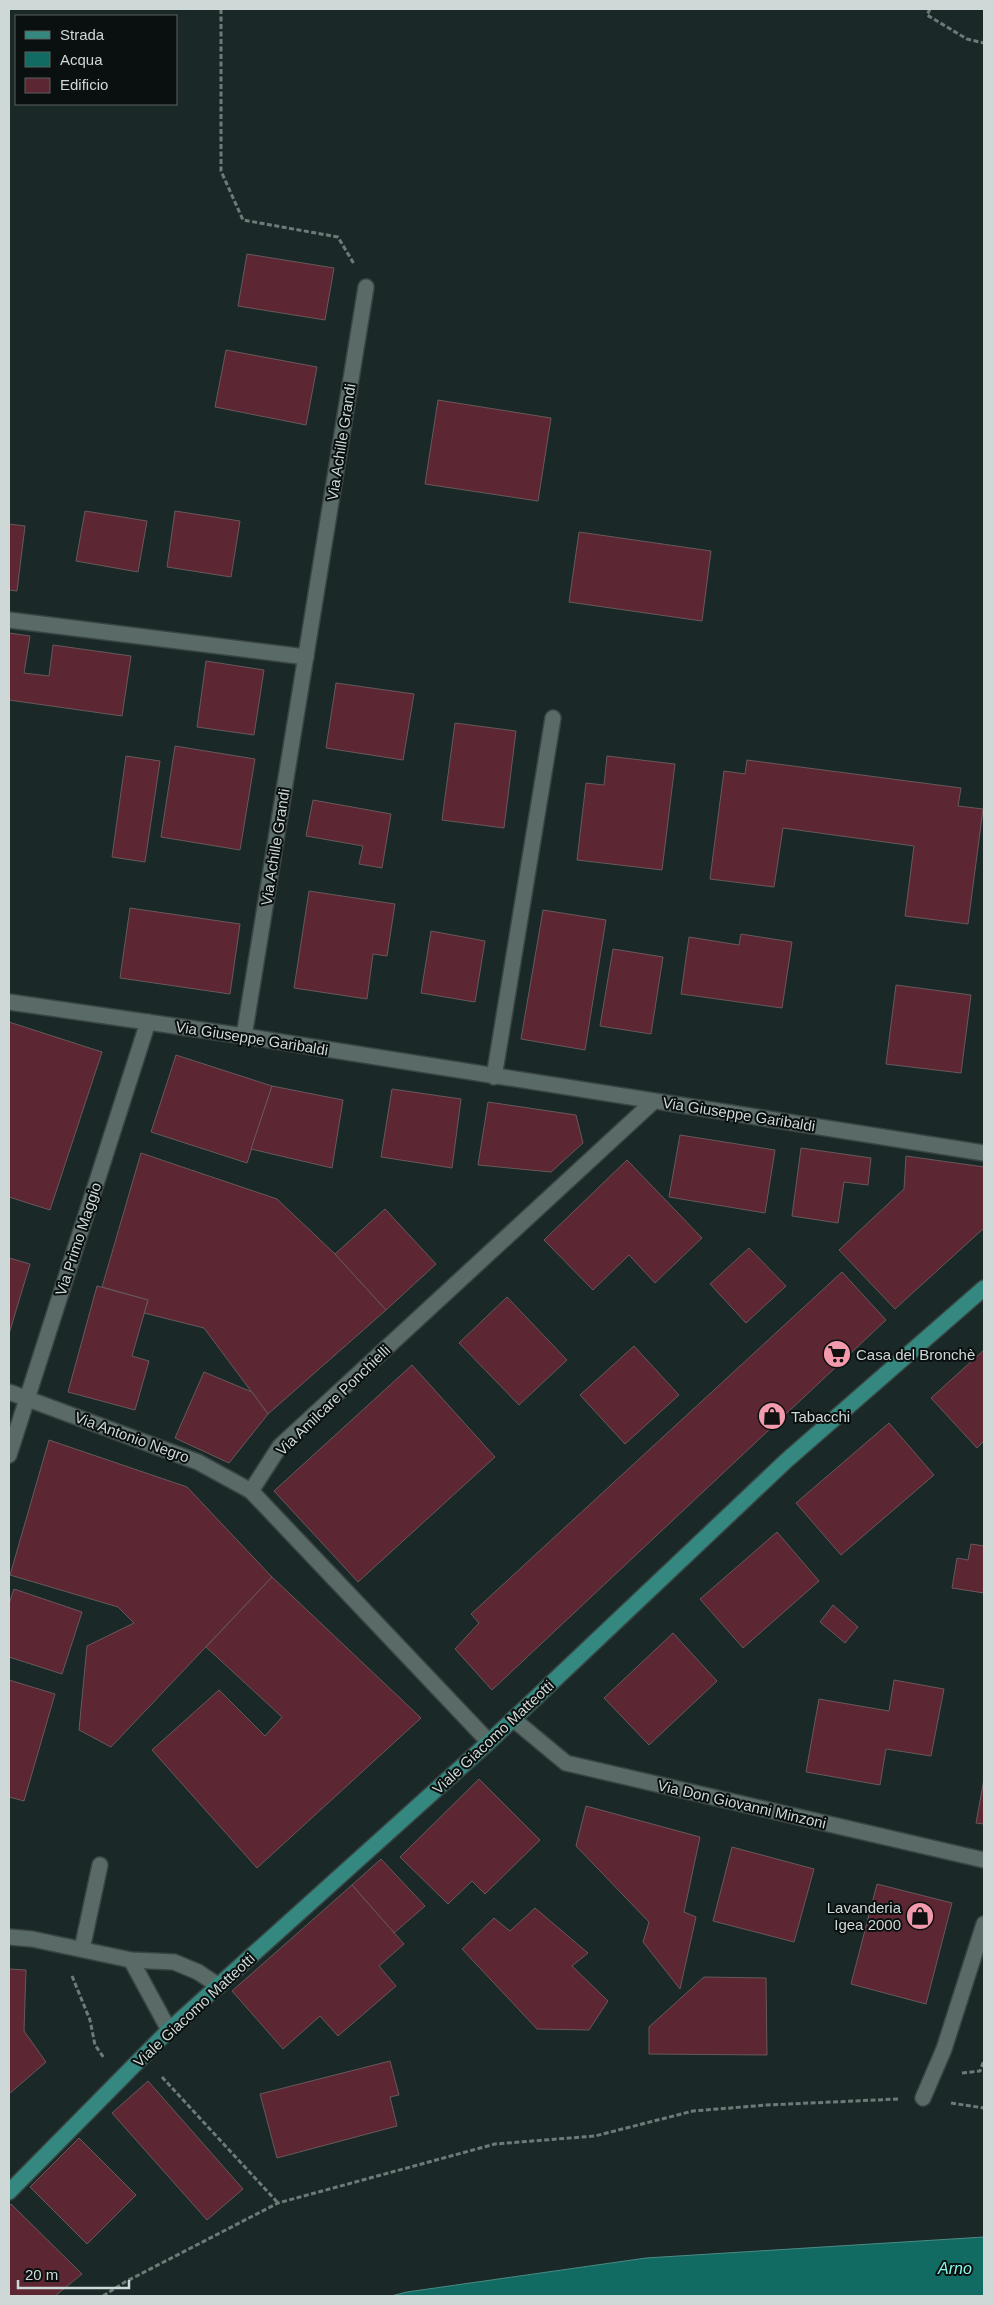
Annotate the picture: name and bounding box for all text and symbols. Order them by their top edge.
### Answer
legend [15,15,178,105]
text: Strada [60,26,105,43]
text: Acqua [60,51,103,68]
text: Edificio [60,76,108,93]
street label: Via Achille Grandi [323,382,359,502]
street label: Via Achille Grandi [257,787,293,907]
street label: Via Giuseppe Garibaldi [175,1018,329,1058]
street label: Via Giuseppe Garibaldi [662,1094,816,1134]
street label: Via Primo Maggio [52,1180,104,1298]
supermarket icon: Casa del Bronchè [822,1339,852,1369]
street label: Via Amilcare Ponchielli [273,1341,393,1459]
place label: Casa del Bronchè [856,1346,975,1363]
shop icon: Tabacchi [757,1401,787,1431]
street label: Via Antonio Negro [72,1408,192,1466]
place label: Tabacchi [791,1408,850,1425]
street label: Viale Giacomo Matteotti [429,1677,557,1797]
street label: Via Don Giovanni Minzoni [656,1776,828,1832]
place label: Lavanderia Igea 2000 [827,1899,902,1933]
shop icon: Lavanderia Igea 2000 [905,1901,935,1931]
street label: Viale Giacomo Matteotti [130,1950,258,2070]
scale bar [18,2258,129,2290]
water label: Arno [937,2260,972,2277]
text: 20 m [25,2266,58,2283]

